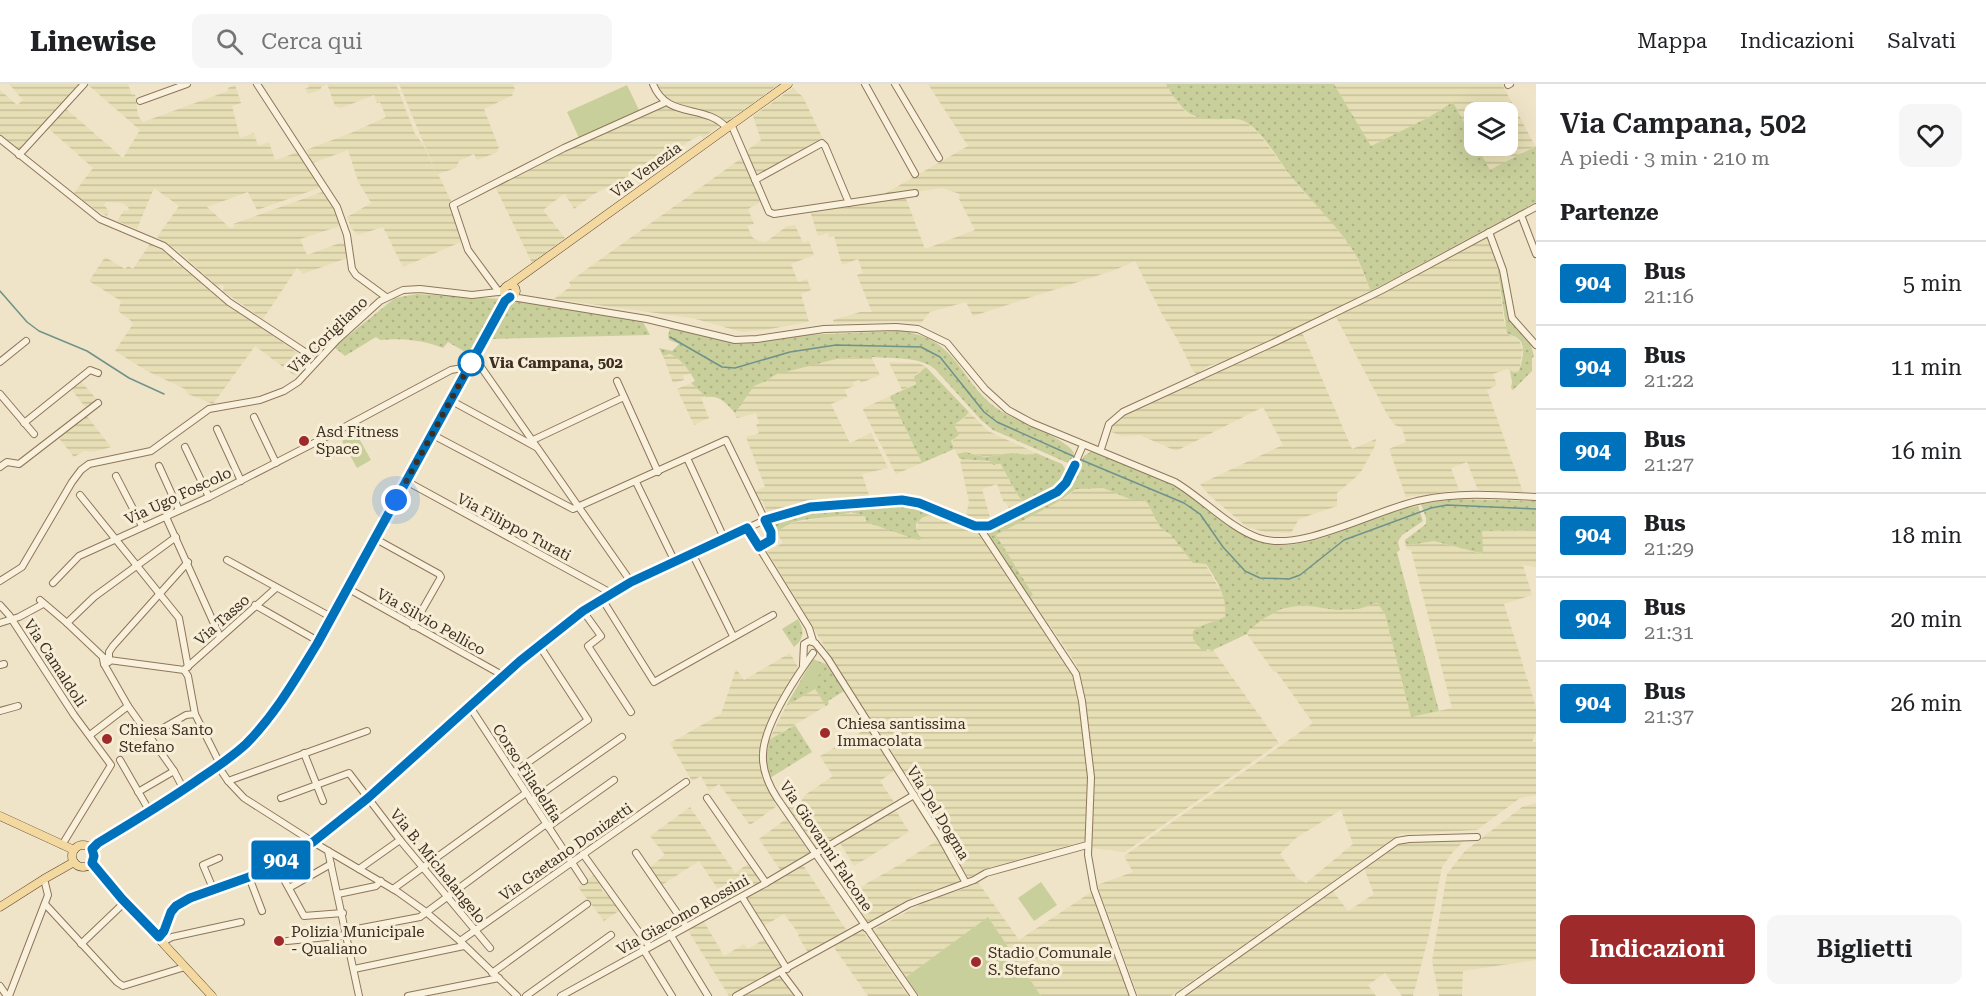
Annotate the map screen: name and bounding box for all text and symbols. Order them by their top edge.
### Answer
search box [192,14,612,68]
text: Linewise [30,25,156,58]
icon: search [213,25,246,58]
text: Cerca qui [261,29,362,54]
text: Mappa [1637,29,1707,53]
text: Indicazioni [1740,29,1854,53]
text: Salvati [1887,29,1956,53]
map controls [1464,102,1518,156]
button: layers [1464,102,1518,156]
button: heart [1899,104,1962,167]
text: Via Campana, 502 [1560,107,1807,140]
street label: Via Venezia [607,138,685,202]
text: A piedi · 3 min · 210 m [1560,146,1770,170]
text: Partenze [1560,200,1659,225]
text: Bus [1644,259,1686,284]
text: 904 [1575,271,1611,295]
text: 5 min [1903,271,1962,296]
text: 21:16 [1644,284,1694,308]
street label: Via Corigliano [285,293,371,377]
text: Bus [1644,343,1686,368]
marker: Via Campana, 502 [458,350,484,376]
place label: Via Campana, 502 [489,354,623,372]
text: 904 [1575,355,1611,379]
text: 11 min [1891,355,1962,380]
text: 21:22 [1644,368,1694,392]
place label: Asd Fitness Space [316,423,399,458]
text: Bus [1644,427,1686,452]
marker: Asd Fitness Space [297,434,311,448]
text: 904 [1575,439,1611,463]
text: 16 min [1891,439,1962,464]
text: 21:27 [1644,452,1694,476]
street label: Via Ugo Foscolo [122,463,234,529]
your location [381,485,411,515]
street label: Via Filippo Turati [454,489,574,565]
text: Bus [1644,511,1686,536]
text: 904 [1575,523,1611,547]
text: 18 min [1891,523,1962,548]
text: 21:29 [1644,536,1694,560]
street label: Via Silvio Pellico [374,585,488,659]
street label: Via Tasso [191,591,253,649]
text: Bus [1644,595,1686,620]
text: 904 [1575,607,1611,631]
text: 20 min [1891,607,1962,632]
street label: Via Camaldoli [20,616,90,710]
text: 21:31 [1644,620,1694,644]
text: Bus [1644,679,1686,704]
text: 904 [1575,691,1611,715]
text: 26 min [1891,691,1962,716]
text: 21:37 [1644,704,1694,728]
place label: Chiesa santissima Immacolata [837,715,966,750]
place label: Chiesa Santo Stefano [119,721,213,756]
street label: Corso Filadelfia [489,721,565,825]
marker: Chiesa santissima Immacolata [818,726,832,740]
marker: Chiesa Santo Stefano [100,732,114,746]
street label: Via Del Dogma [903,763,973,863]
street label: Via Giovanni Falcone [776,777,876,915]
street label: Via Gaetano Donizetti [496,799,636,905]
street label: Via B. Michelangelo [386,805,490,927]
line badge: 904 [246,840,316,880]
text: 904 [263,848,299,872]
street label: Via Giacomo Rossini [614,871,753,959]
button: Indicazioni [1560,915,1755,984]
button: Biglietti [1767,915,1962,984]
place label: Polizia Municipale - Qualiano [291,923,425,958]
marker: Polizia Municipale - Qualiano [272,934,286,948]
place label: Stadio Comunale S. Stefano [988,944,1112,979]
marker: Stadio Comunale S. Stefano [969,955,983,969]

